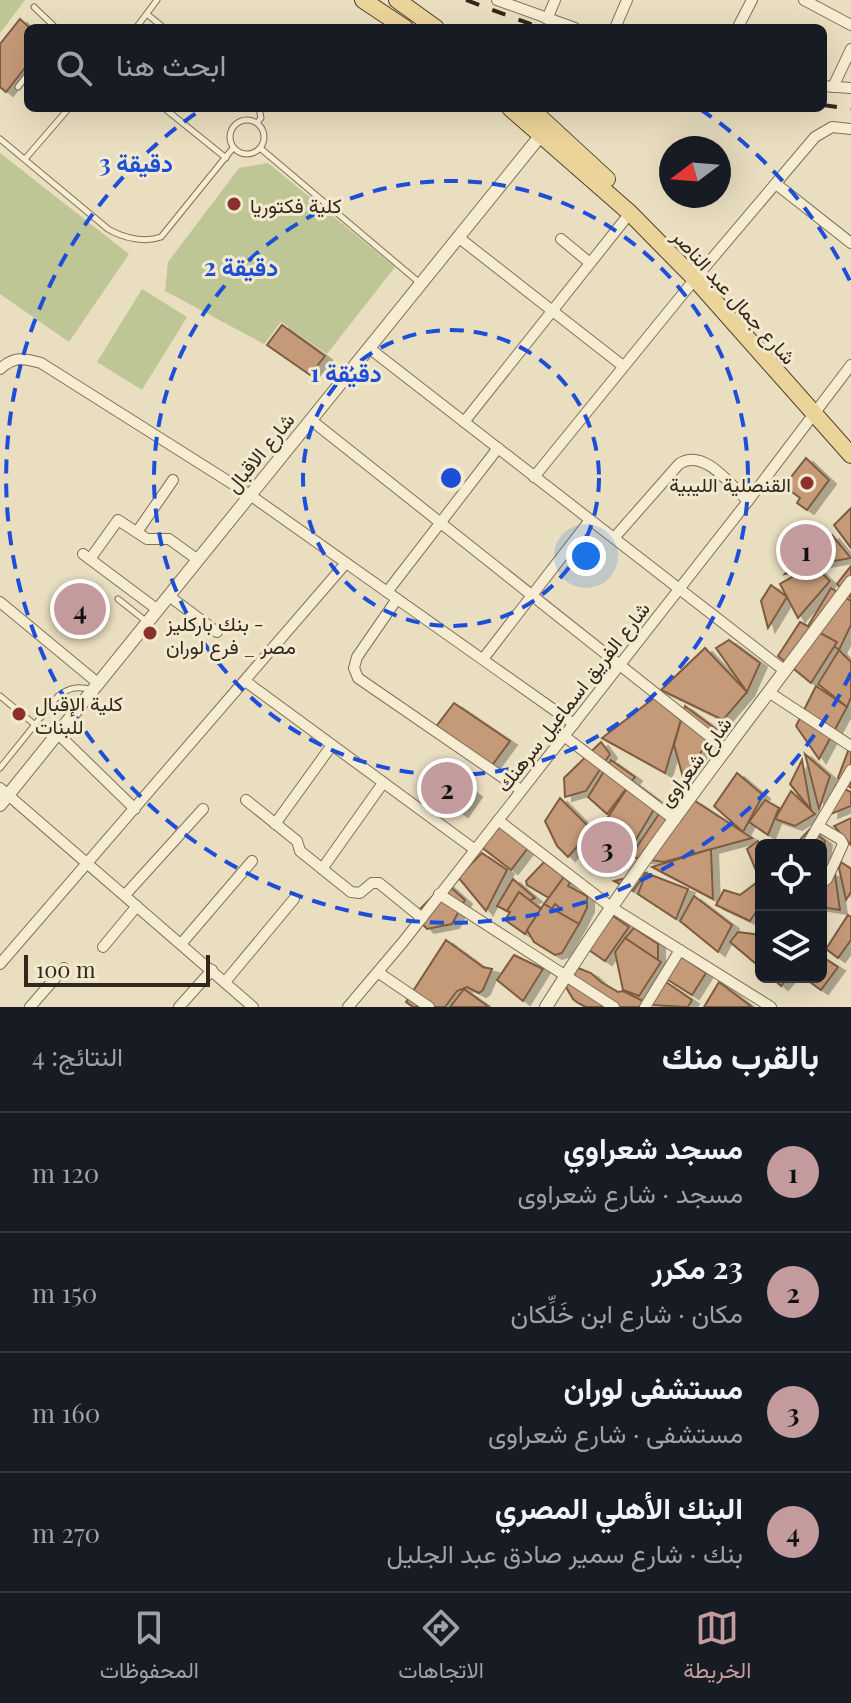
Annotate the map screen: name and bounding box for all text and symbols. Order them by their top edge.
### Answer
search box [24,24,827,112]
text: ابحث هنا [116,44,226,84]
icon: search [52,46,96,90]
north arrow [659,136,731,208]
text: 3 دقيقة [99,146,173,178]
place label: كلية فكتوريا [250,191,342,219]
marker: كلية فكتوريا [225,195,243,213]
street label: شارع جمال عبد الناصر [665,222,803,371]
text: 2 دقيقة [204,250,278,282]
text: 1 دقيقة [310,356,382,388]
street label: شارع الاقبال [219,406,301,499]
centre of rings [437,464,465,492]
place label: القنصلية الليبية [669,470,791,497]
marker: القنصلية الليبية [798,474,816,492]
pin: 1 [780,520,832,580]
your location [566,536,606,576]
pin: 4 [54,579,106,639]
street label: شارع الفريق اسماعيل سرهنك [489,595,656,798]
place label: بنك باركليز - مصر _ فرع لوران [165,609,296,661]
marker: بنك باركليز - مصر _ فرع لوران [141,624,159,642]
place label: كلية الإقبال للبنات [35,689,123,739]
marker: كلية الإقبال للبنات [10,705,28,723]
street label: شارع شعراوى [651,710,738,813]
pin: 2 [421,758,473,818]
pin: 3 [581,817,633,877]
map controls [755,839,827,983]
button: locate [755,839,827,911]
button: layers [755,911,827,983]
scale bar [24,951,210,987]
text: 100 m [36,954,96,984]
text: بالقرب منك [662,1032,819,1078]
text: النتائج: 4 [32,1038,123,1073]
text: مسجد شعراوي [563,1127,743,1167]
text: 120 m [32,1155,99,1190]
text: 1 [788,1155,798,1190]
text: مسجد · شارع شعراوى [517,1175,743,1210]
text: 23 مكرر [652,1247,743,1287]
text: 150 m [32,1275,97,1310]
text: 2 [786,1275,800,1310]
text: مكان · شارع ابن خَلِّكان [511,1295,743,1330]
text: مستشفى لوران [564,1367,743,1407]
text: 160 m [32,1395,100,1430]
text: 3 [787,1395,799,1430]
text: مستشفى · شارع شعراوى [488,1415,743,1450]
text: البنك الأهلي المصري [495,1487,743,1527]
text: 270 m [32,1515,100,1550]
text: 4 [786,1515,800,1550]
text: بنك · شارع سمير صادق عبد الجليل [387,1535,743,1570]
tab: المحفوظات [100,1606,199,1690]
tab: الاتجاهات [398,1606,484,1690]
tab: الخريطة [683,1606,751,1690]

